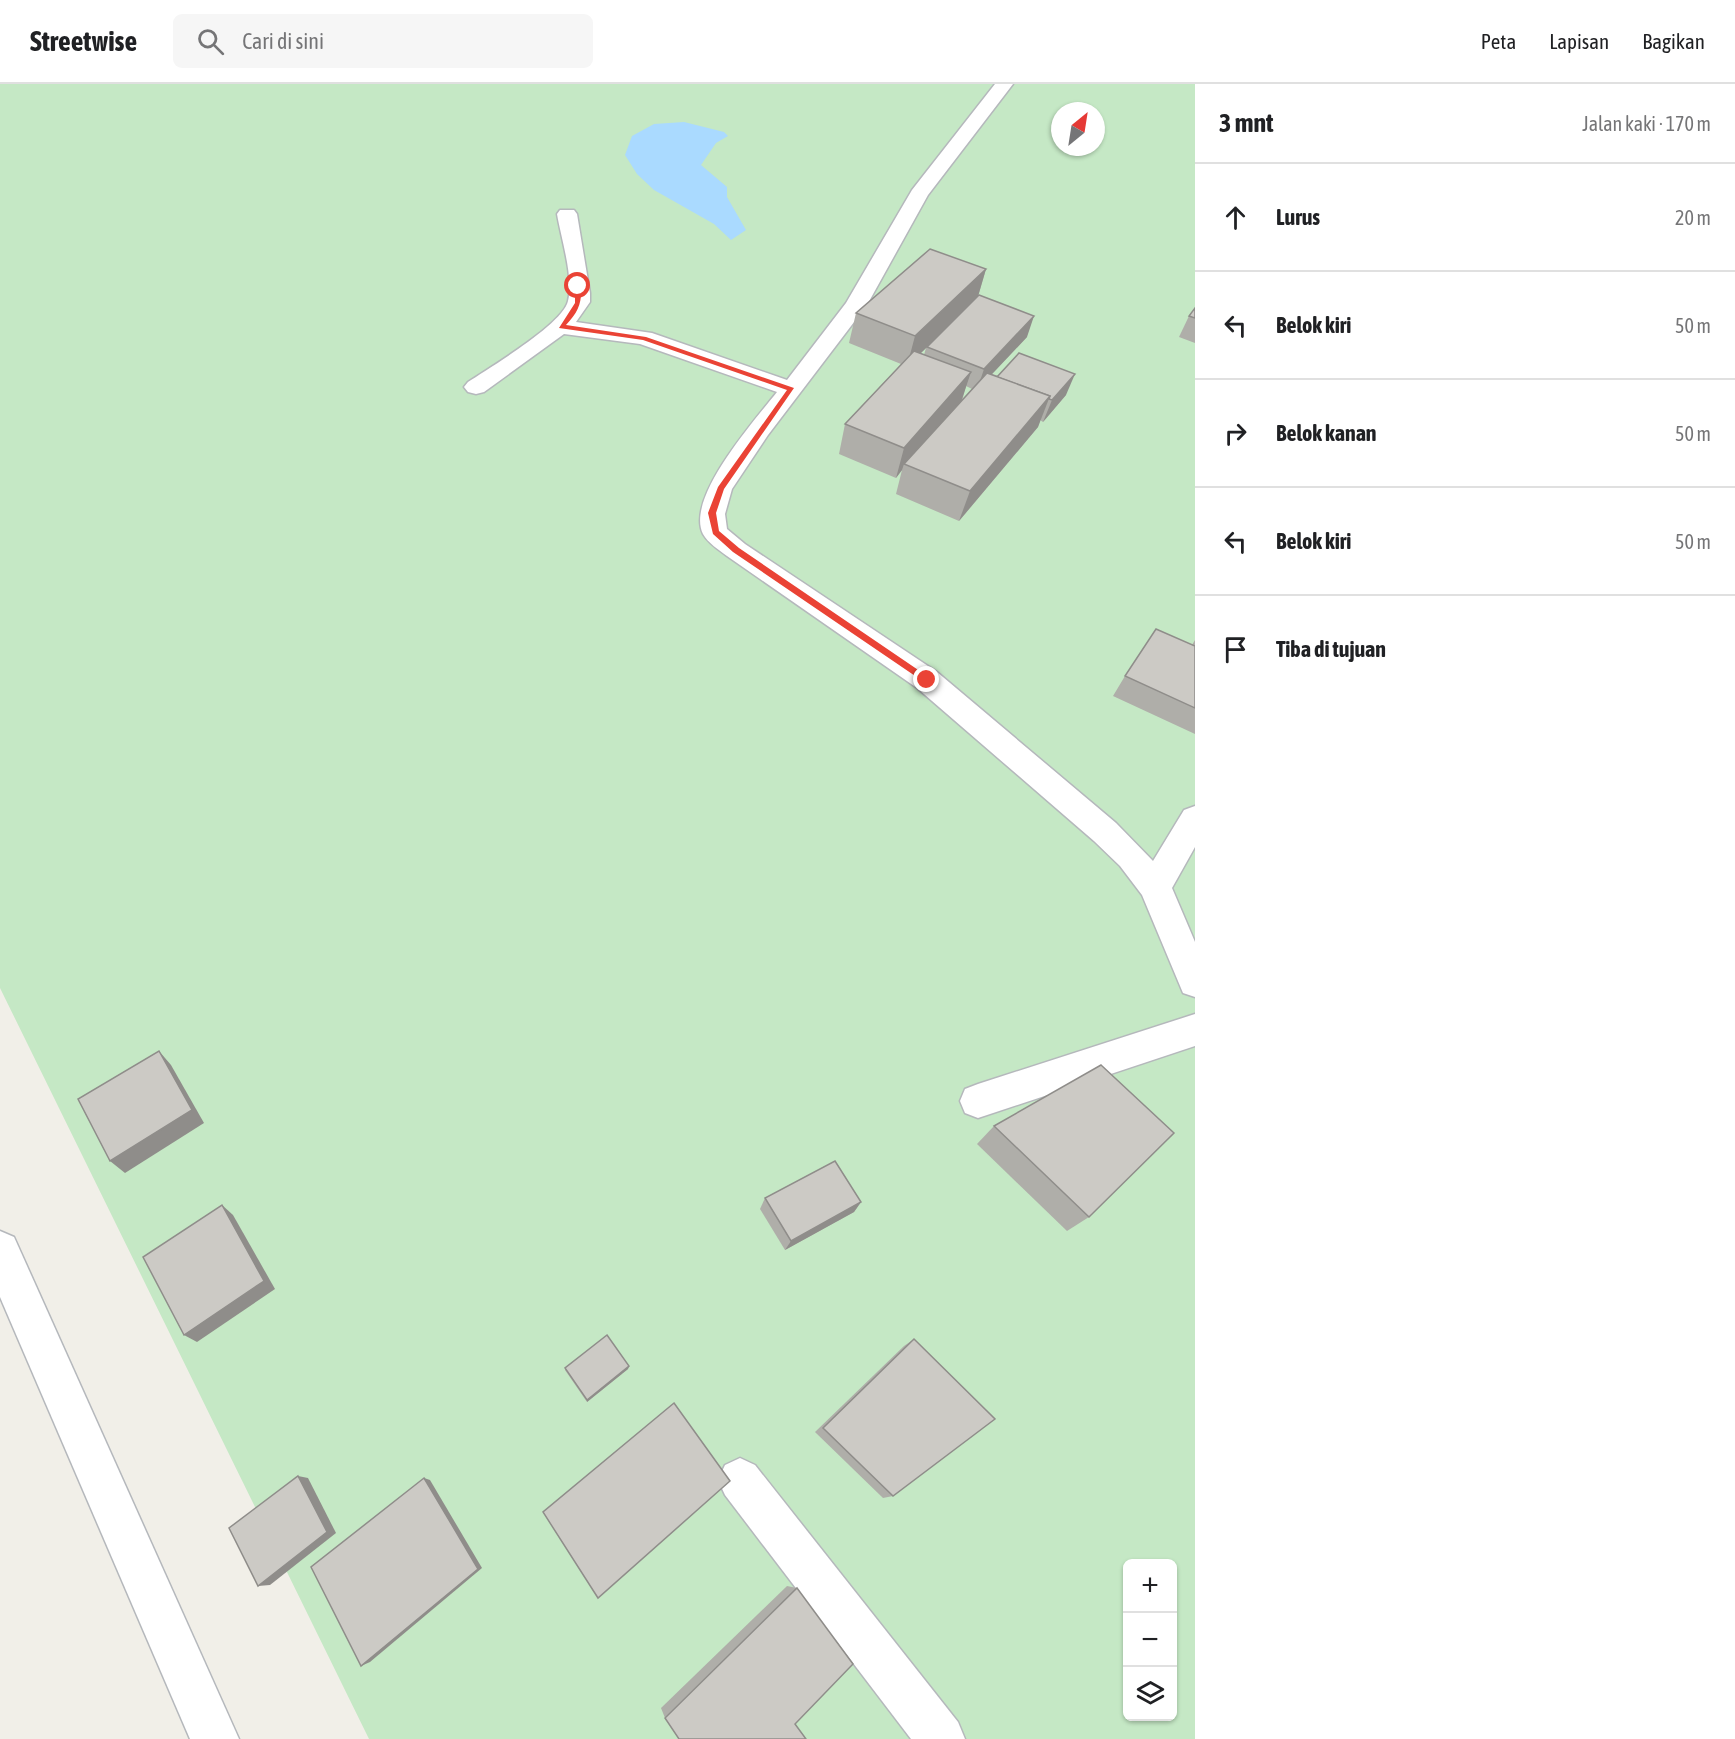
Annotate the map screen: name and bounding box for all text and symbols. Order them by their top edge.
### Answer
search box [173,14,593,68]
text: Streetwise [30,25,137,57]
icon: search [194,25,227,58]
text: Cari di sini [242,28,324,54]
text: Peta [1481,29,1516,53]
text: Lapisan [1549,29,1609,53]
text: Bagikan [1642,29,1705,53]
north arrow [1051,102,1105,156]
text: 3 mnt [1219,108,1274,138]
text: Jalan kaki · 170 m [1582,112,1711,135]
icon: ahead [1219,201,1252,234]
text: Lurus [1276,204,1320,230]
text: 20 m [1675,206,1711,229]
route start [564,272,590,298]
icon: left [1219,309,1252,342]
text: Belok kiri [1276,312,1351,338]
text: 50 m [1675,314,1711,337]
icon: right [1219,417,1252,450]
text: Belok kanan [1276,420,1377,446]
text: 50 m [1675,422,1711,445]
icon: left [1219,525,1252,558]
text: Belok kiri [1276,528,1351,554]
text: 50 m [1675,530,1711,553]
icon: arrive [1219,633,1252,666]
text: Tiba di tujuan [1276,636,1386,662]
route end [913,666,939,692]
map controls [1123,1559,1177,1721]
button: + [1123,1559,1177,1613]
button: − [1123,1613,1177,1667]
button: layers [1123,1667,1177,1721]

